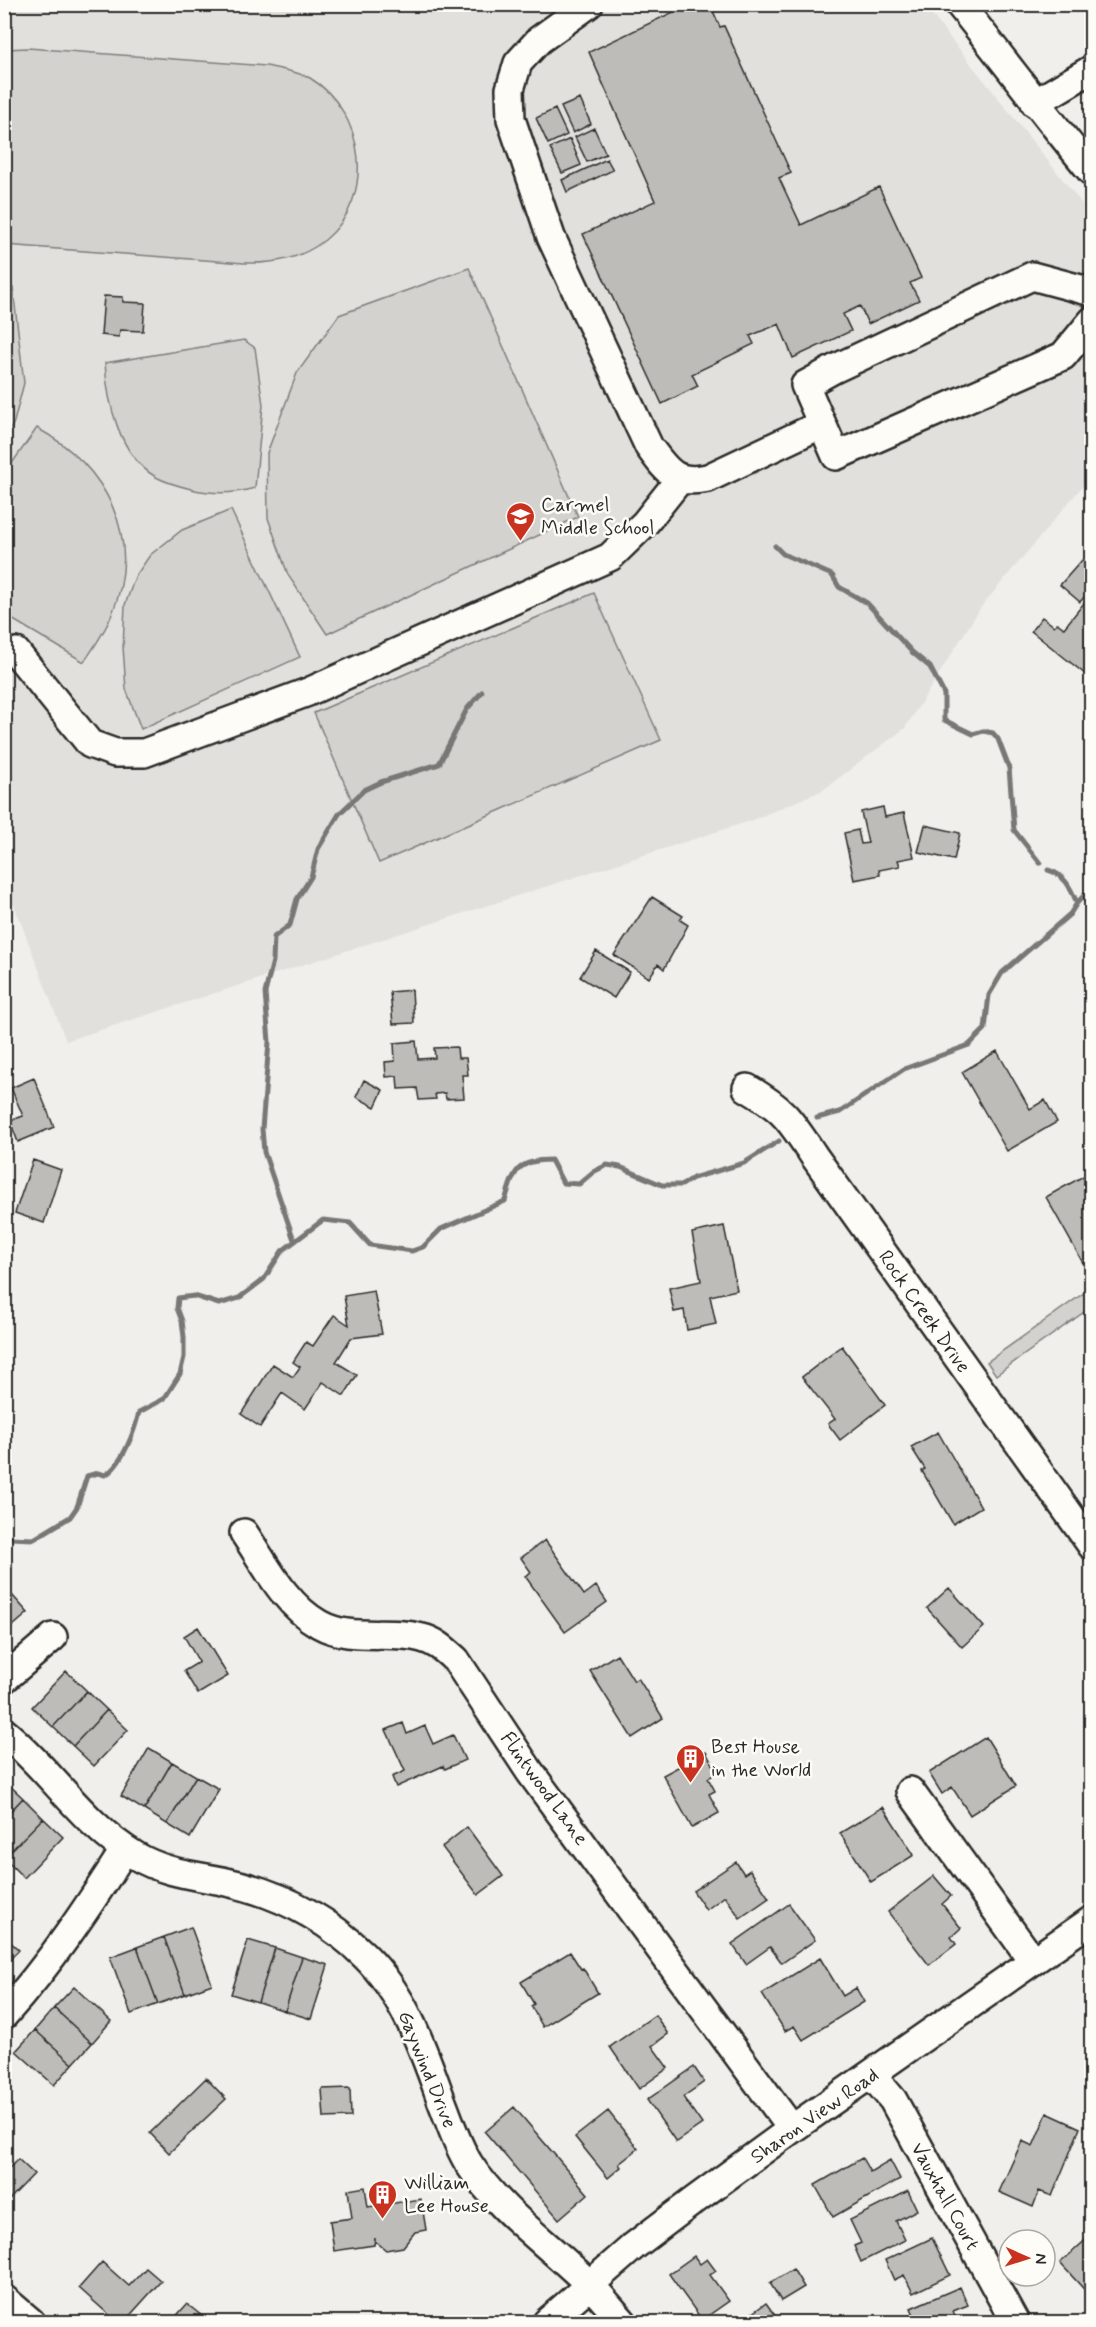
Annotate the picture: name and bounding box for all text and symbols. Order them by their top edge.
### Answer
place label: Carmel Middle School [541,492,654,542]
school or university icon: Carmel Middle School [504,500,536,542]
street label: Rock Creek Drive [871,1245,976,1379]
street label: Flintwood Lane [493,1727,594,1851]
place label: Best House in the World [711,1734,811,1784]
building icon: Best House in the World [674,1742,706,1784]
street label: Gaywind Drive [391,2007,462,2132]
street label: Sharon View Road [745,2062,884,2171]
street label: Vauxhall Court [904,2138,986,2256]
place label: William Lee House [404,2170,489,2220]
building icon: William Lee House [367,2178,399,2220]
north arrow [997,2228,1057,2288]
text: N [1030,2253,1051,2265]

